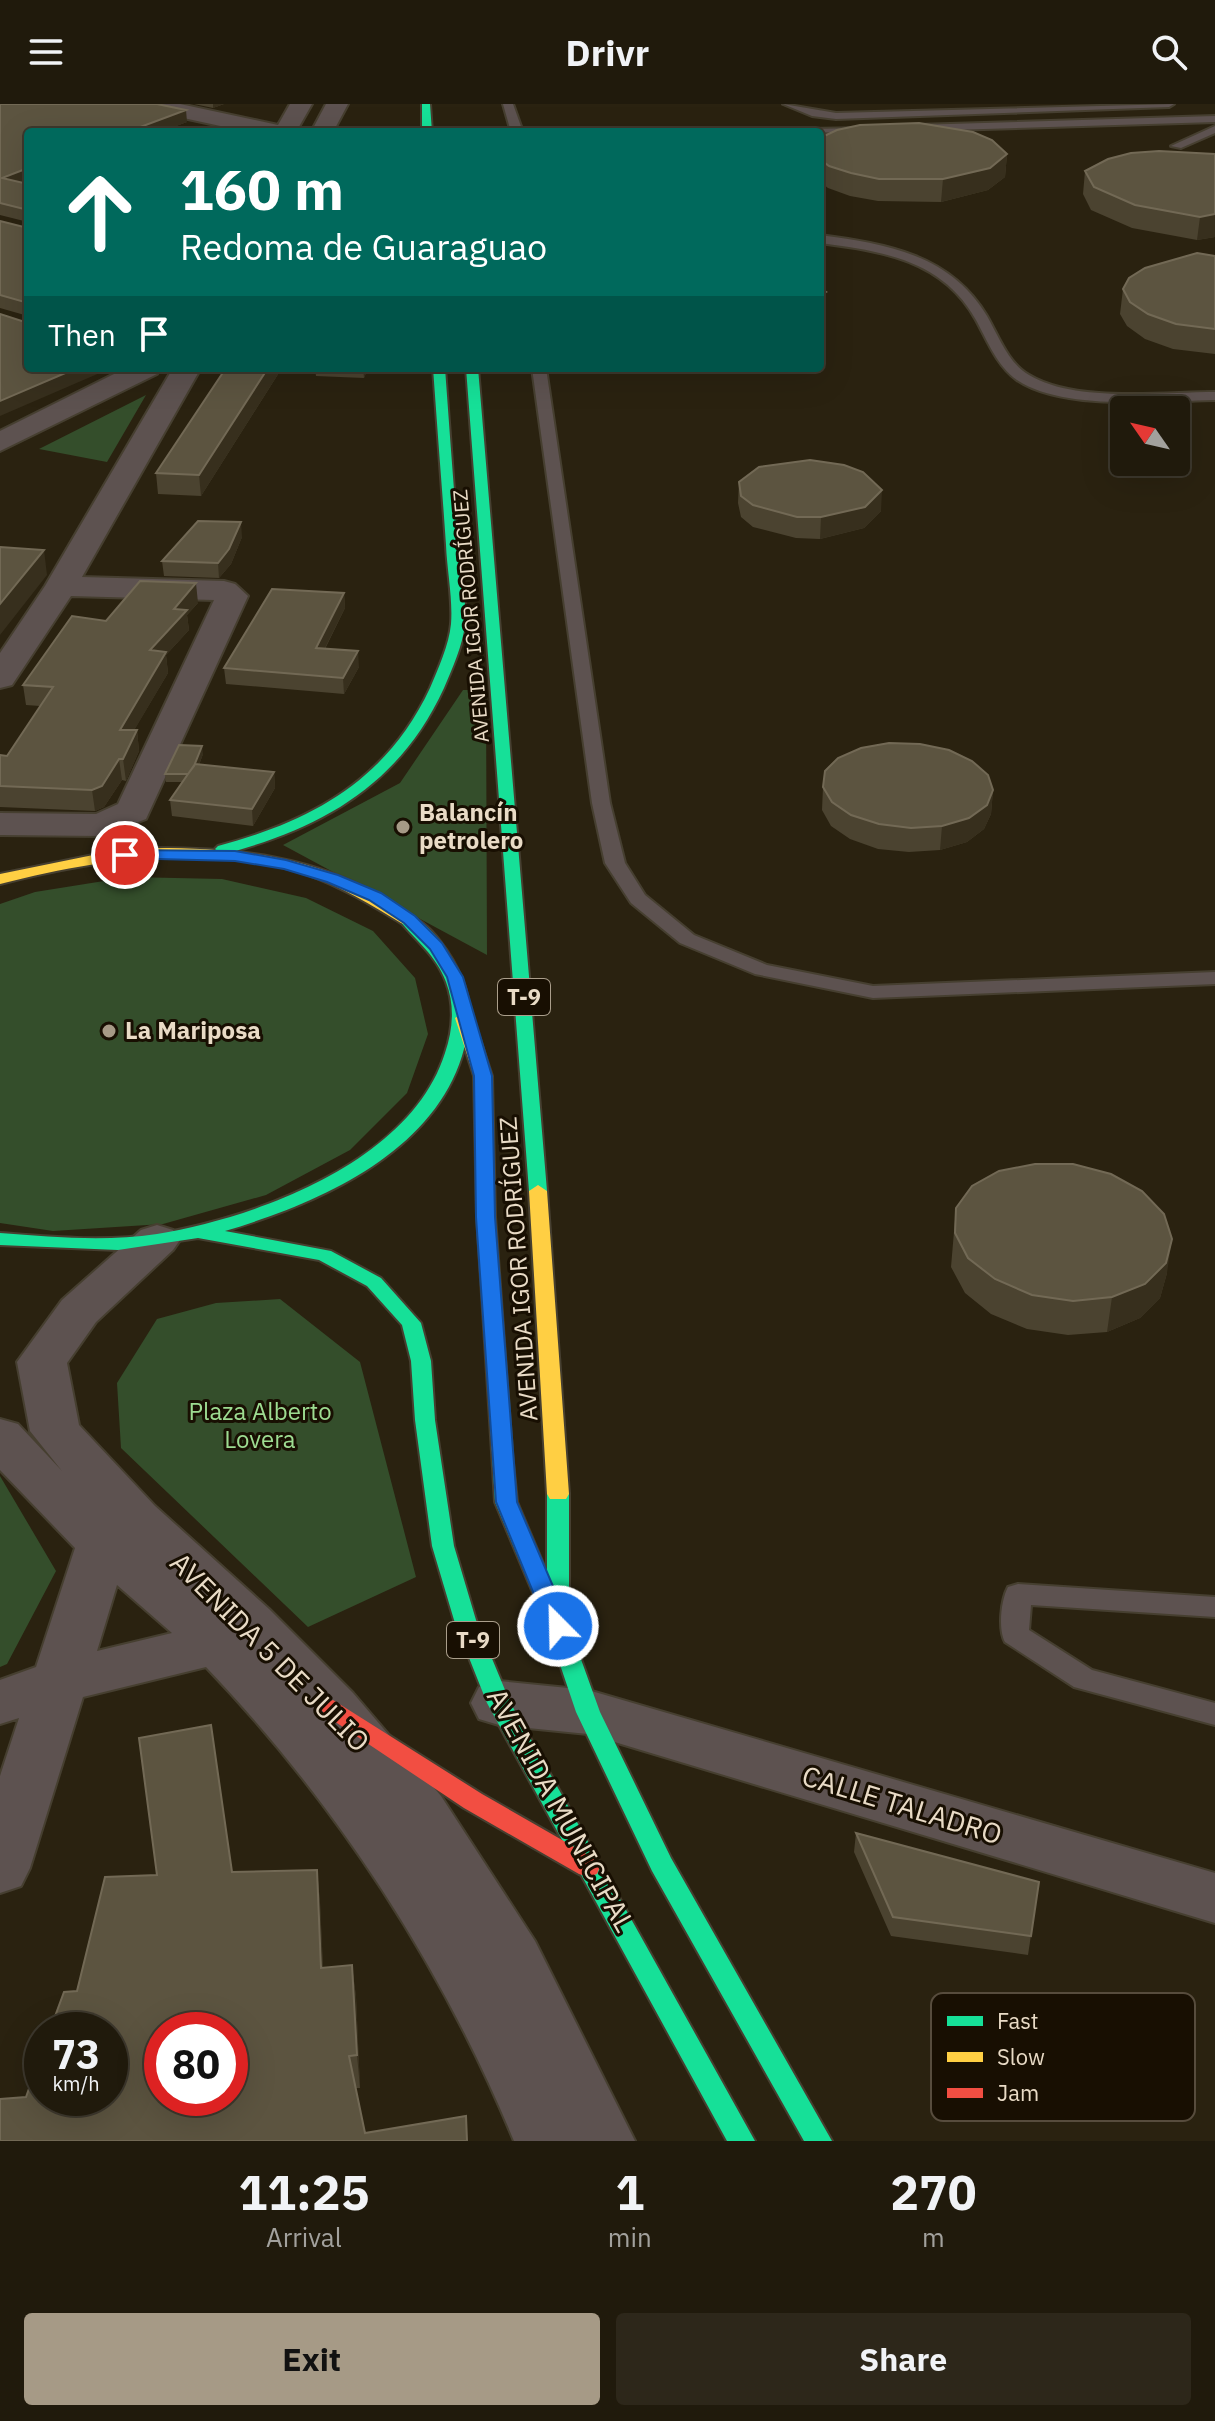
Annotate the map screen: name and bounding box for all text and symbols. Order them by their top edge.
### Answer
text: Drivr [566,29,649,76]
icon: menu [24,30,68,74]
icon: search [1147,30,1191,74]
text: 160 m [180,153,344,225]
icon: ahead [48,160,152,264]
text: Redoma de Guaraguao [180,223,547,270]
icon: arrive [132,312,176,356]
text: Then [48,315,116,354]
north arrow [1110,396,1190,476]
map controls [1110,396,1190,476]
street label: AVENIDA IGOR RODRÍGUEZ [446,488,495,744]
place label: Balancín petrolero [419,796,523,856]
marker: Balancín petrolero [394,818,412,836]
pin [91,821,159,889]
icon: arrive [103,833,147,877]
road number: T-9 [498,979,550,1015]
place label: La Mariposa [125,1014,261,1046]
marker: La Mariposa [100,1022,118,1040]
street label: AVENIDA IGOR RODRÍGUEZ [491,1116,545,1422]
park label: Plaza Alberto Lovera [188,1395,332,1455]
street label: AVENIDA 5 DE JULIO [163,1544,378,1759]
position arrow [516,1584,600,1668]
road number: T-9 [447,1622,499,1658]
street label: AVENIDA MUNICIPAL [479,1681,644,1938]
street label: CALLE TALADRO [798,1757,1007,1853]
legend [931,1993,1195,2121]
text: Fast [997,2006,1038,2035]
speed limit sign: 80 [144,2012,248,2116]
text: 73 [52,2028,100,2080]
text: Slow [997,2042,1045,2071]
text: km/h [52,2070,100,2097]
text: Jam [997,2078,1039,2107]
text: 11:25 [238,2161,369,2223]
text: 1 [615,2161,644,2223]
text: 270 [890,2161,977,2223]
text: Arrival [266,2220,342,2254]
text: min [608,2220,652,2254]
text: m [922,2220,945,2254]
button: Exit [24,2313,600,2405]
button: Share [616,2313,1191,2405]

